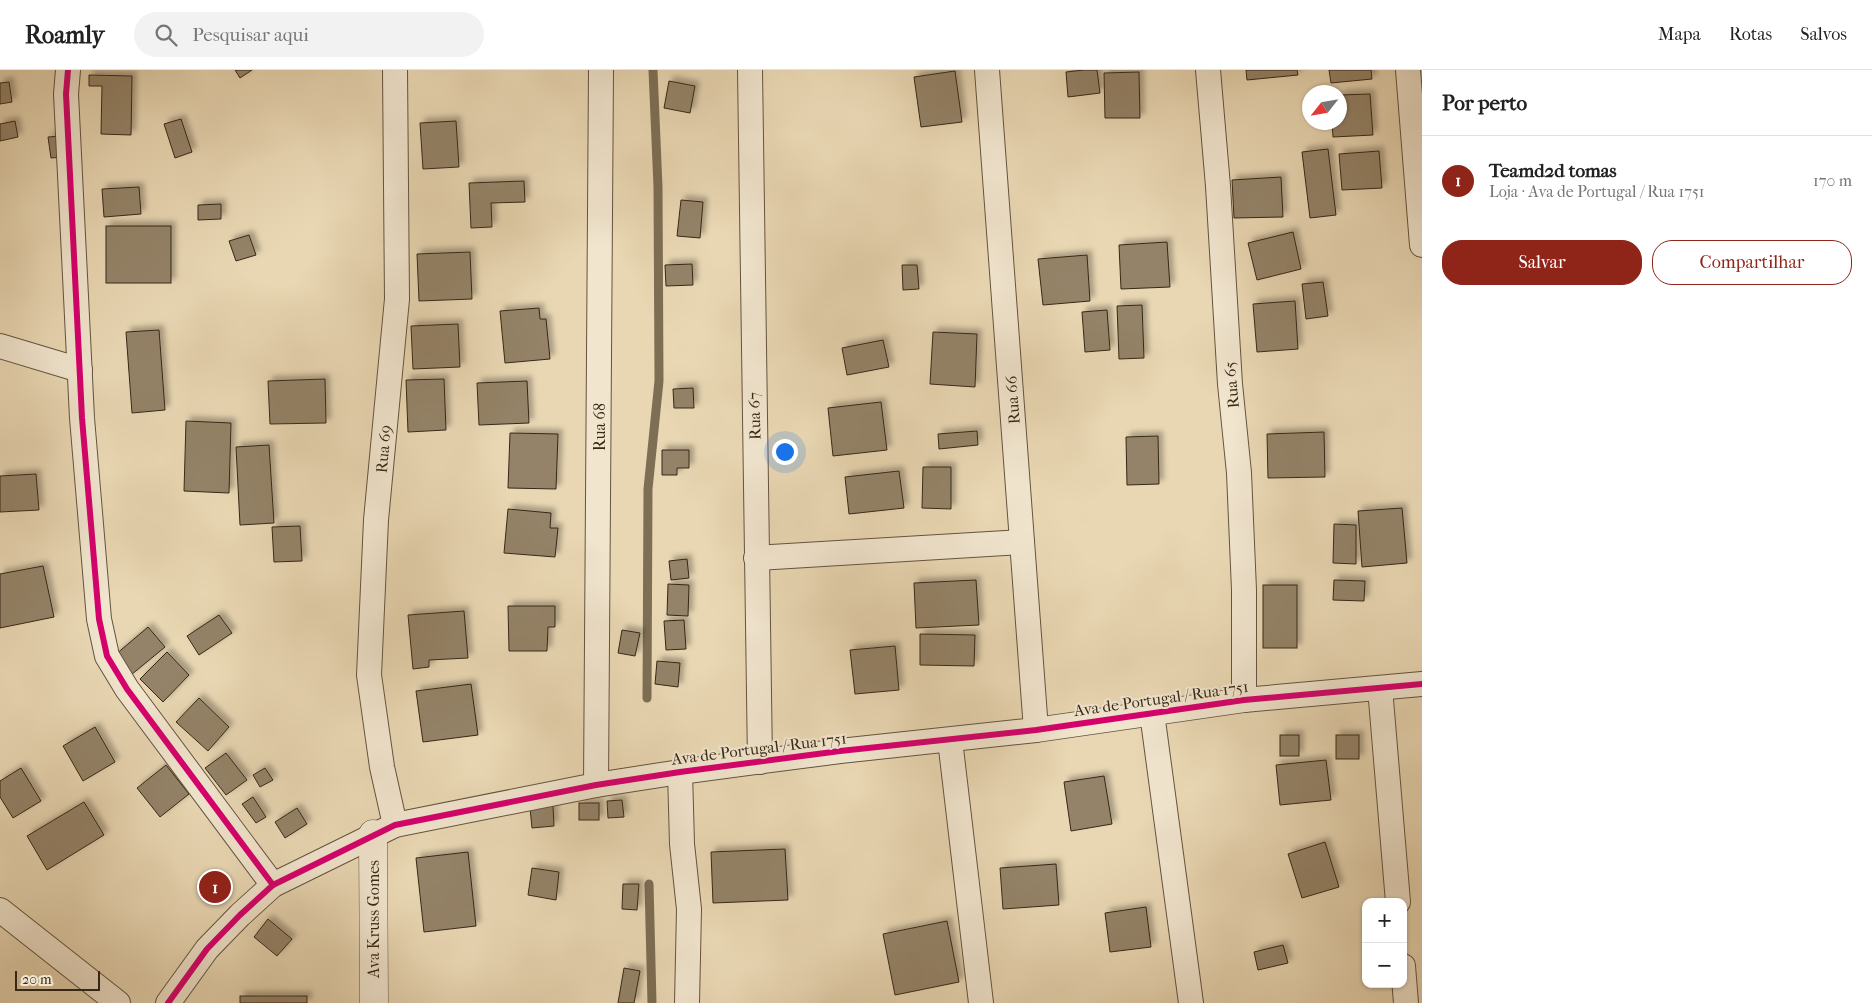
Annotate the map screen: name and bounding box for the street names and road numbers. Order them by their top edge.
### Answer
street label: Rua 65 [1220,361,1243,409]
street label: Rua 66 [1001,375,1024,425]
street label: Rua 67 [745,392,764,440]
street label: Rua 68 [590,403,609,451]
street label: Rua 69 [372,424,395,474]
street label: Ava de Portugal / Rua 1751 [1072,677,1250,720]
street label: Ava de Portugal / Rua 1751 [669,728,848,769]
street label: Ava Kruss Gomes [364,860,383,979]

